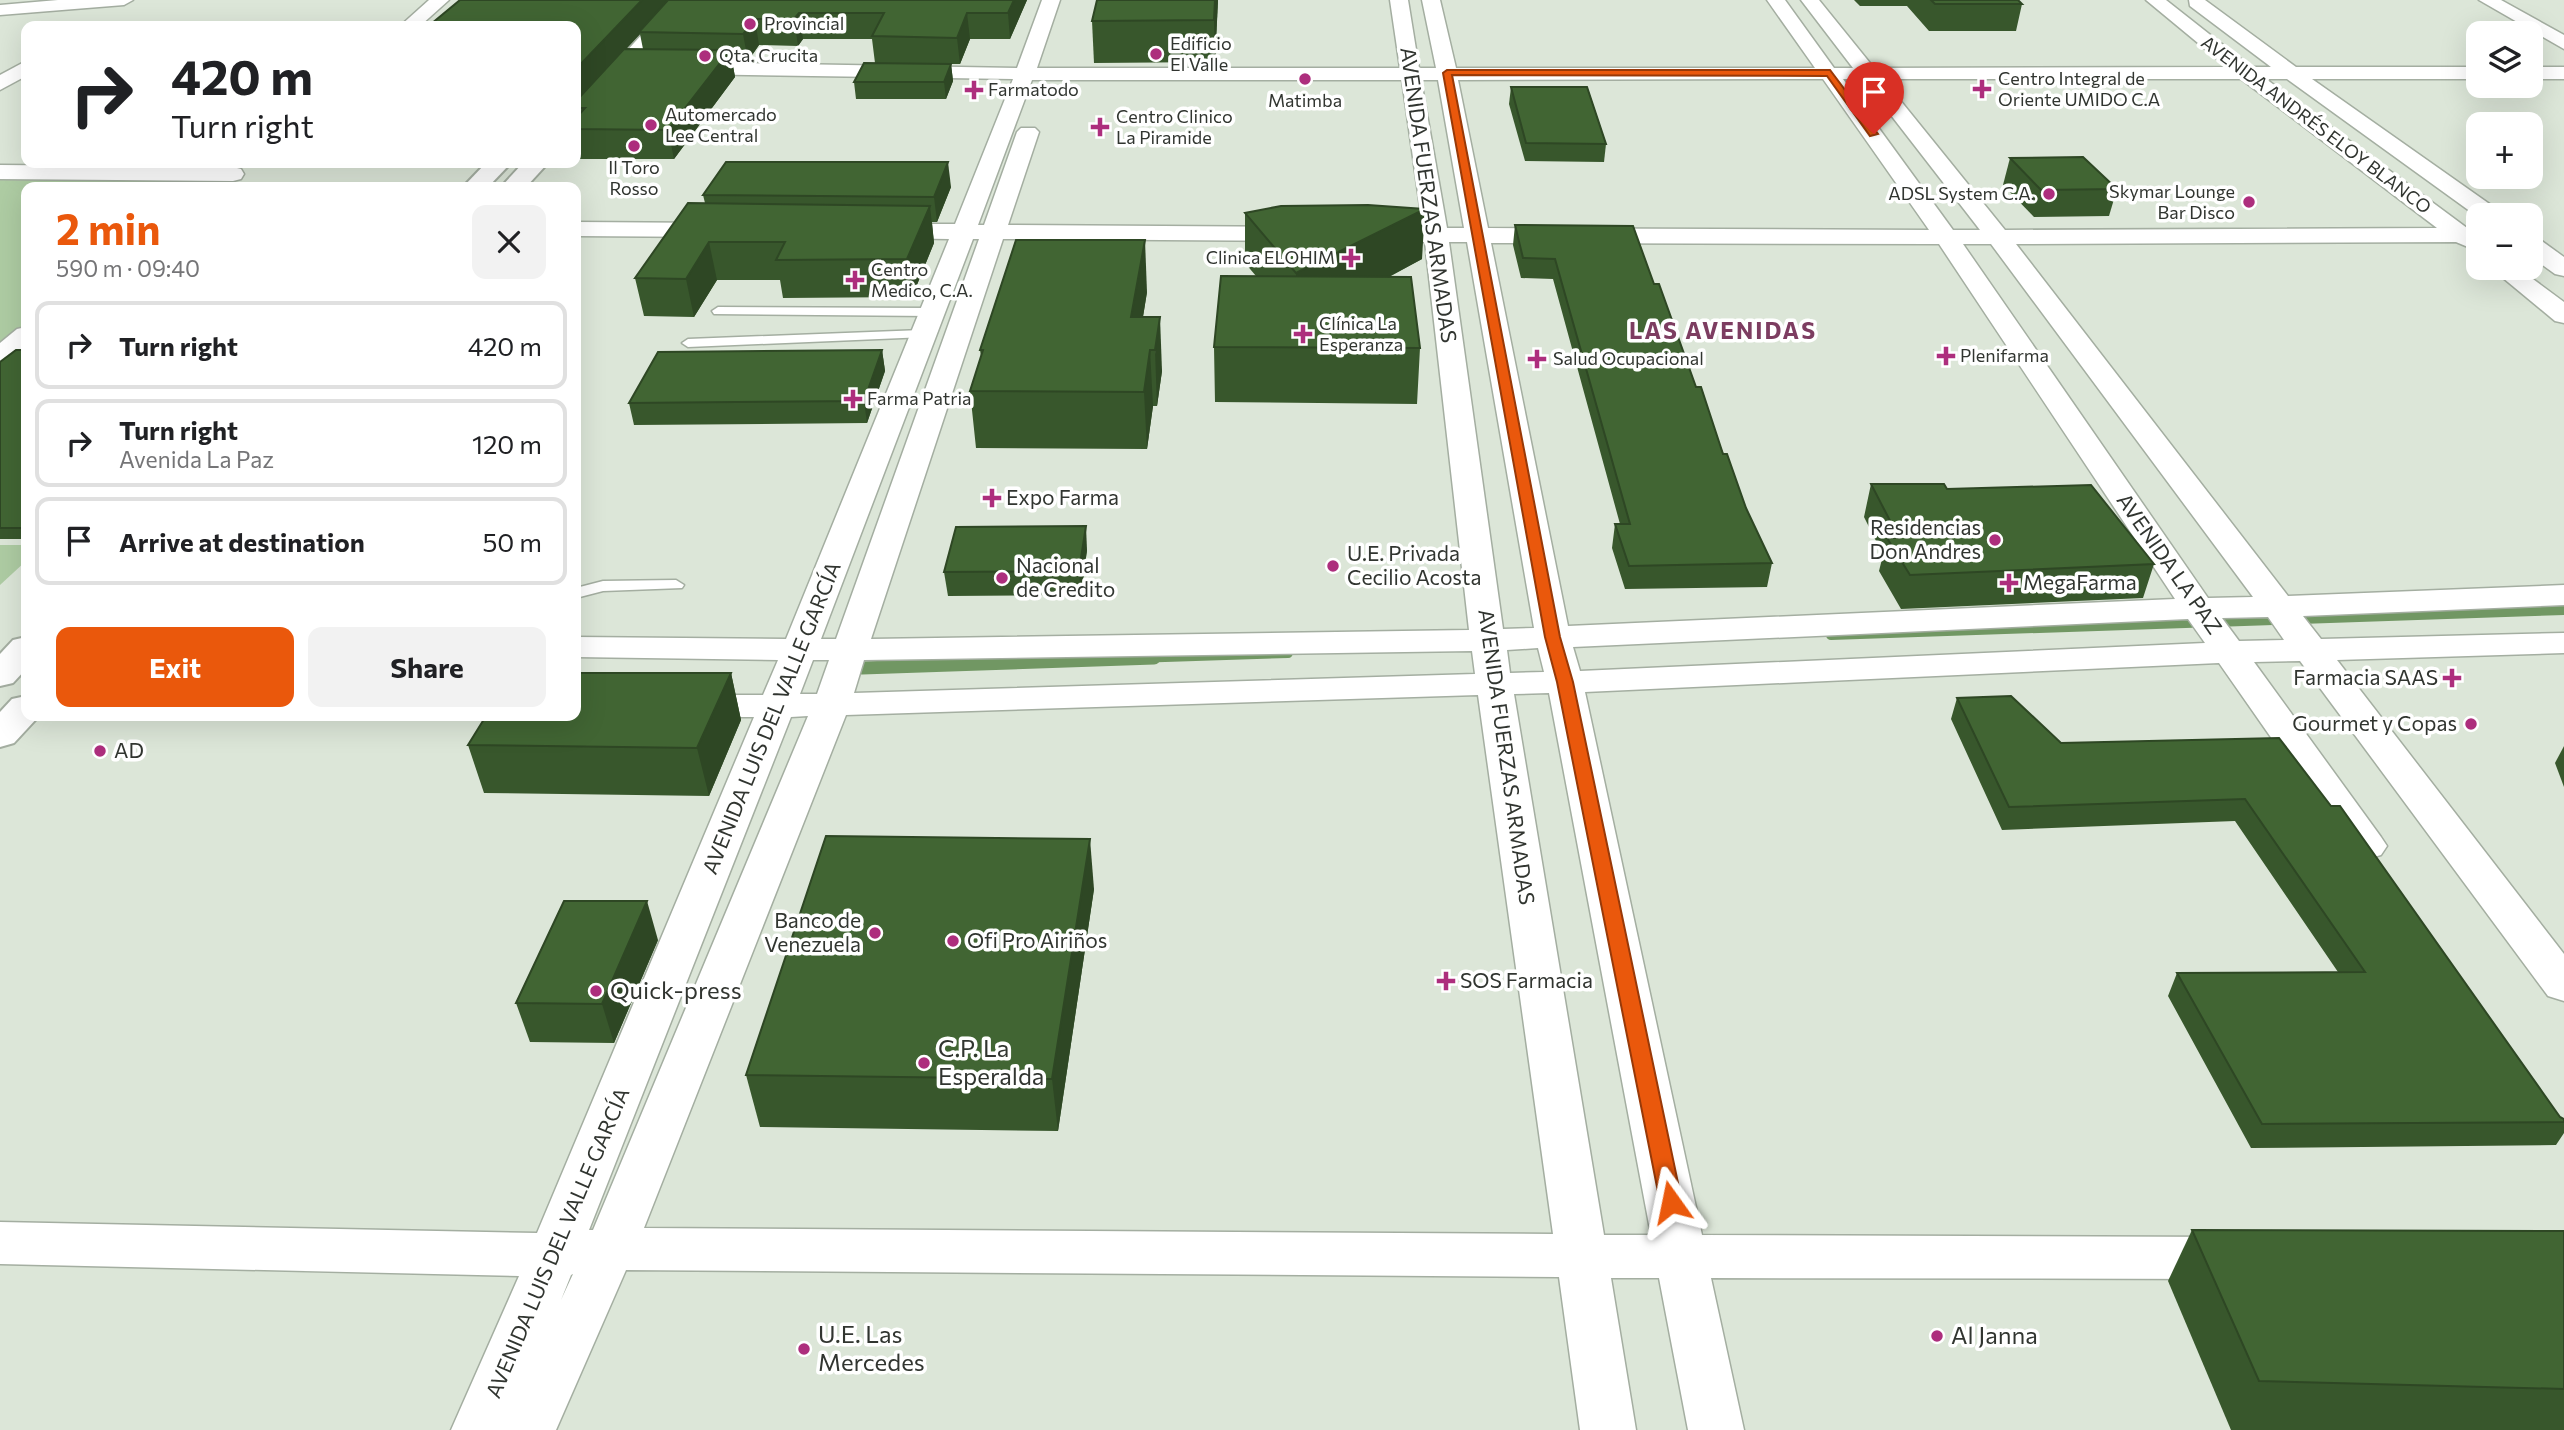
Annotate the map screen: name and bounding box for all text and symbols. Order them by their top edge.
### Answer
place label: Provincial [764,12,844,34]
marker: Provincial [742,16,758,32]
map controls [2466,21,2543,280]
button: layers [2466,21,2543,98]
street label: AVENIDA ANDRÉS ELOY BLANCO [2197,31,2436,218]
place label: Edificio El Valle [1170,32,1232,75]
place label: Qta. Crucita [719,44,818,66]
text: 420 m [171,45,313,105]
street label: AVENIDA FUERZAS ARMADAS [1396,45,1463,344]
marker: Edificio El Valle [1148,46,1164,62]
marker: Qta. Crucita [697,48,713,64]
icon: right [56,49,147,140]
pin [1844,62,1904,134]
place label: Centro Integral de Oriente UMIDO C.A [1998,67,2160,110]
marker: Matimba [1297,71,1313,87]
icon: arrive [1855,73,1893,111]
place label: Farmatodo [988,78,1079,100]
marker: Centro Integral de Oriente UMIDO C.A [1972,79,1992,99]
marker: Farmatodo [966,82,982,98]
place label: Matimba [1268,89,1342,111]
place label: Automercado Lee Central [665,103,777,146]
text: Turn right [171,105,314,145]
place label: Centro Clinico La Piramide [1116,105,1233,148]
button: + [2466,112,2543,189]
marker: Automercado Lee Central [643,117,659,133]
marker: Centro Clinico La Piramide [1090,117,1110,137]
marker: Il Toro Rosso [626,138,642,154]
place label: Il Toro Rosso [608,156,660,199]
place label: Skymar Lounge Bar Disco [2109,180,2235,223]
place label: ADSL System C.A. [1888,182,2035,204]
marker: ADSL System C.A. [2041,186,2057,202]
marker: Skymar Lounge Bar Disco [2241,194,2257,210]
text: 2 min [56,202,161,254]
button: − [2466,203,2543,280]
button: close [472,205,546,279]
place label: Clinica ELOHIM [1206,246,1335,268]
marker: Clinica ELOHIM [1341,248,1361,268]
text: 590 m · 09:40 [56,254,200,282]
place label: Centro Medico, C.A. [871,258,973,301]
marker: Centro Medico, C.A. [845,270,865,290]
place label: Clínica La Esperanza [1319,312,1403,355]
district label: LAS AVENIDAS [1629,316,1817,344]
marker: Clínica La Esperanza [1293,324,1313,344]
icon: right [60,326,98,364]
text: Turn right [119,330,238,361]
text: 420 m [468,330,542,361]
place label: Plenifarma [1960,344,2049,366]
place label: Salud Ocupacional [1553,347,1704,369]
marker: Plenifarma [1938,348,1954,364]
marker: Salud Ocupacional [1527,349,1547,369]
place label: Farma Patria [867,387,971,409]
marker: Farma Patria [845,391,861,407]
text: Turn right [119,414,238,445]
icon: right [60,424,98,462]
text: 120 m [472,428,542,459]
text: Avenida La Paz [119,445,274,473]
place label: Expo Farma [1006,484,1119,509]
street label: AVENIDA LA PAZ [2112,488,2228,638]
marker: Expo Farma [984,490,1000,506]
place label: Residencias Don Andres [1870,514,1981,563]
icon: arrive [60,522,98,560]
text: Arrive at destination [119,526,365,557]
text: 50 m [482,526,542,557]
marker: Residencias Don Andres [1987,532,2003,548]
place label: U.E. Privada Cecilio Acosta [1347,540,1481,589]
place label: Nacional de Credito [1016,552,1115,601]
street label: AVENIDA LUIS DEL VALLE GARCÍA [696,558,845,877]
marker: U.E. Privada Cecilio Acosta [1325,558,1341,574]
place label: MegaFarma [2023,569,2137,594]
marker: Nacional de Credito [994,570,1010,586]
marker: MegaFarma [2001,575,2017,591]
street label: AVENIDA FUERZAS ARMADAS [1474,607,1541,906]
button: Exit [56,627,294,707]
button: Share [308,627,546,707]
place label: Farmacia SAAS [2293,664,2438,689]
marker: Farmacia SAAS [2444,670,2460,686]
place label: Gourmet y Copas [2292,710,2457,735]
marker: Gourmet y Copas [2463,716,2479,732]
place label: AD [114,737,144,762]
marker: AD [92,743,108,759]
place label: Banco de Venezuela [764,907,861,956]
marker: Banco de Venezuela [867,925,883,941]
place label: Ofi Pro Airiños [967,927,1107,952]
marker: Ofi Pro Airiños [945,933,961,949]
place label: SOS Farmacia [1460,967,1593,992]
marker: SOS Farmacia [1438,973,1454,989]
place label: Quick-press [610,975,742,1004]
marker: Quick-press [588,983,604,999]
place label: C.P. La Esperalda [938,1033,1044,1090]
marker: C.P. La Esperalda [916,1055,932,1071]
street label: AVENIDA LUIS DEL VALLE GARCÍA [480,1084,633,1401]
position arrow [1634,1165,1708,1239]
place label: U.E. Las Mercedes [818,1319,925,1376]
place label: Al Janna [1951,1320,2038,1349]
marker: Al Janna [1929,1328,1945,1344]
marker: U.E. Las Mercedes [796,1341,812,1357]

